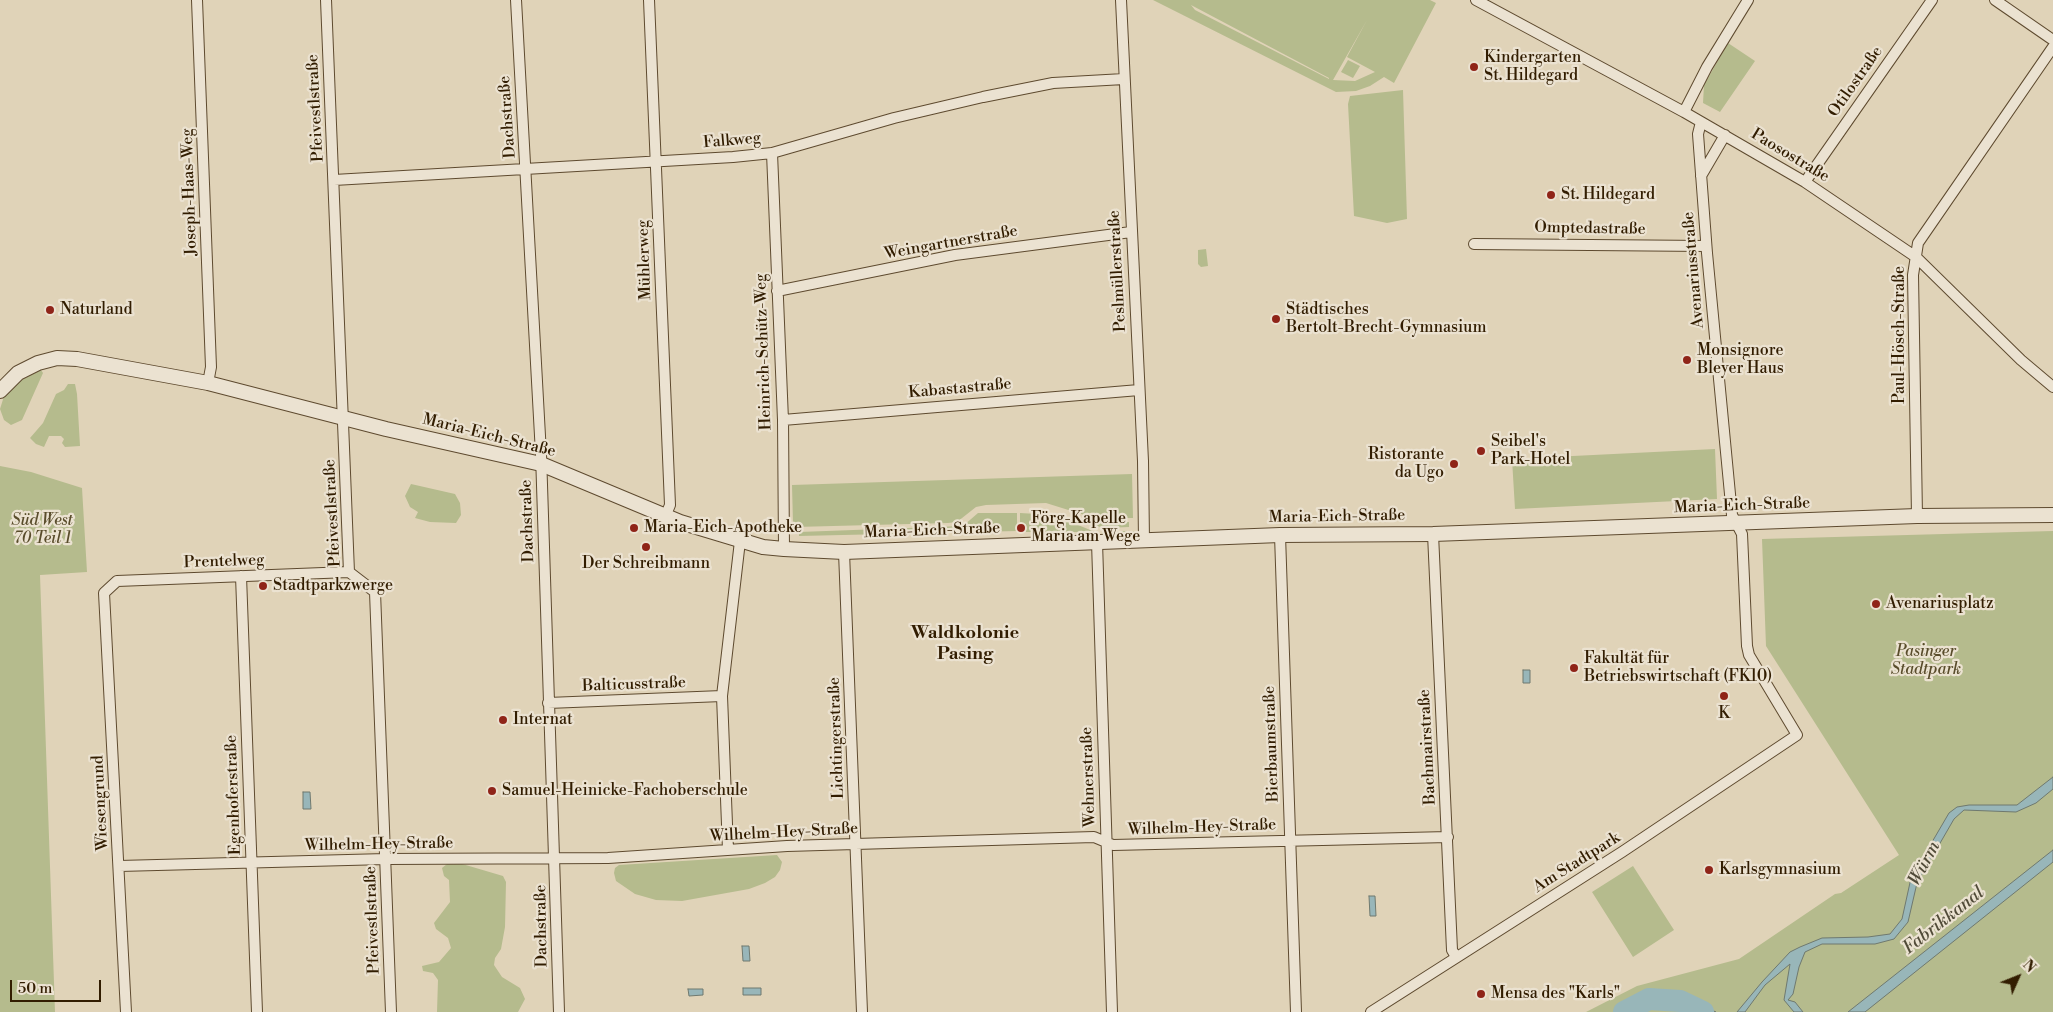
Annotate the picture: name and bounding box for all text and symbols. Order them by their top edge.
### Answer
street label: Otilostraße [1825,43,1887,121]
place label: Kindergarten St. Hildegard [1484,48,1581,86]
street label: Pfeivestlstraße [304,54,328,162]
marker: Kindergarten St. Hildegard [1468,61,1480,73]
street label: Dachstraße [496,75,520,159]
street label: Paosostraße [1747,125,1833,187]
street label: Joseph-Haas-Weg [178,128,202,256]
street label: Falkweg [702,129,762,153]
place label: St. Hildegard [1561,185,1655,205]
marker: St. Hildegard [1545,189,1557,201]
street label: Peslmüllerstraße [1105,210,1131,332]
street label: Avenariusstraße [1679,211,1709,329]
street label: Omptedastraße [1534,218,1646,240]
street label: Mühlerweg [634,219,656,301]
street label: Weingartnerstraße [883,222,1019,264]
street label: Paul-Hösch-Straße [1890,266,1910,404]
street label: Heinrich-Schütz-Weg [752,273,776,431]
place label: Naturland [60,300,133,320]
place label: Städtisches Bertolt-Brecht-Gymnasium [1286,300,1486,338]
marker: Naturland [44,304,56,316]
marker: Städtisches Bertolt-Brecht-Gymnasium [1270,313,1282,325]
place label: Monsignore Bleyer Haus [1697,341,1784,379]
marker: Monsignore Bleyer Haus [1681,354,1693,366]
street label: Kabastastraße [908,375,1012,403]
street label: Maria-Eich-Straße [420,410,558,462]
place label: Seibel's Park-Hotel [1491,432,1570,470]
place label: Ristorante da Ugo [1368,445,1444,483]
marker: Seibel's Park-Hotel [1475,445,1487,457]
marker: Ristorante da Ugo [1448,458,1460,470]
street label: Pfeivestlstraße [321,459,345,567]
street label: Dachstraße [517,479,539,563]
street label: Maria-Eich-Straße [1673,494,1811,518]
street label: Maria-Eich-Straße [1269,506,1405,528]
place label: Förg-Kapelle Maria am Wege [1031,509,1140,547]
park label: Süd West 70 Teil 1 [11,511,73,549]
place label: Maria-Eich-Apotheke [644,518,802,538]
street label: Maria-Eich-Straße [863,519,1001,543]
marker: Maria-Eich-Apotheke [628,522,640,534]
marker: Förg-Kapelle Maria am Wege [1015,522,1027,534]
marker: Der Schreibmann [640,541,652,553]
street label: Prentelweg [183,551,265,573]
place label: Der Schreibmann [582,554,710,574]
place label: Stadtparkzwerge [273,576,393,596]
marker: Stadtparkzwerge [257,580,269,592]
place label: Avenariusplatz [1886,594,1994,614]
marker: Avenariusplatz [1870,598,1882,610]
district label: Waldkolonie Pasing [911,623,1019,666]
park label: Pasinger Stadtpark [1891,642,1961,680]
place label: Fakultät für Betriebswirtschaft (FK10) [1584,649,1772,687]
marker: Fakultät für Betriebswirtschaft (FK10) [1568,662,1580,674]
street label: Balticusstraße [582,674,686,696]
street label: Lichtingerstraße [825,677,849,799]
street label: Bierbaumstraße [1260,685,1284,803]
street label: Bachmairstraße [1415,689,1441,805]
marker: K [1718,690,1730,702]
place label: K [1718,704,1730,724]
place label: Internat [513,710,573,730]
marker: Internat [497,714,509,726]
street label: Wehnerstraße [1078,726,1100,828]
street label: Egenhoferstraße [222,735,246,855]
street label: Wiesengrund [89,755,113,851]
place label: Samuel-Heinicke-Fachoberschule [502,781,748,801]
marker: Samuel-Heinicke-Fachoberschule [486,785,498,797]
street label: Wilhelm-Hey-Straße [1127,816,1277,840]
street label: Wilhelm-Hey-Straße [709,820,859,846]
street label: Am Stadtpark [1530,829,1624,897]
street label: Wilhelm-Hey-Straße [305,834,453,856]
water label: Würm [1904,838,1946,890]
place label: Karlsgymnasium [1719,860,1841,880]
marker: Karlsgymnasium [1703,864,1715,876]
street label: Pfeivestlstraße [362,866,384,974]
water label: Fabrikkanal [1899,882,1989,960]
street label: Dachstraße [532,884,552,968]
north arrow [1993,952,2043,1002]
text: N [2018,956,2039,977]
scale bar [12,970,104,1002]
text: 50 m [18,979,52,998]
place label: Mensa des "Karls" [1491,984,1620,1004]
marker: Mensa des "Karls" [1475,988,1487,1000]

